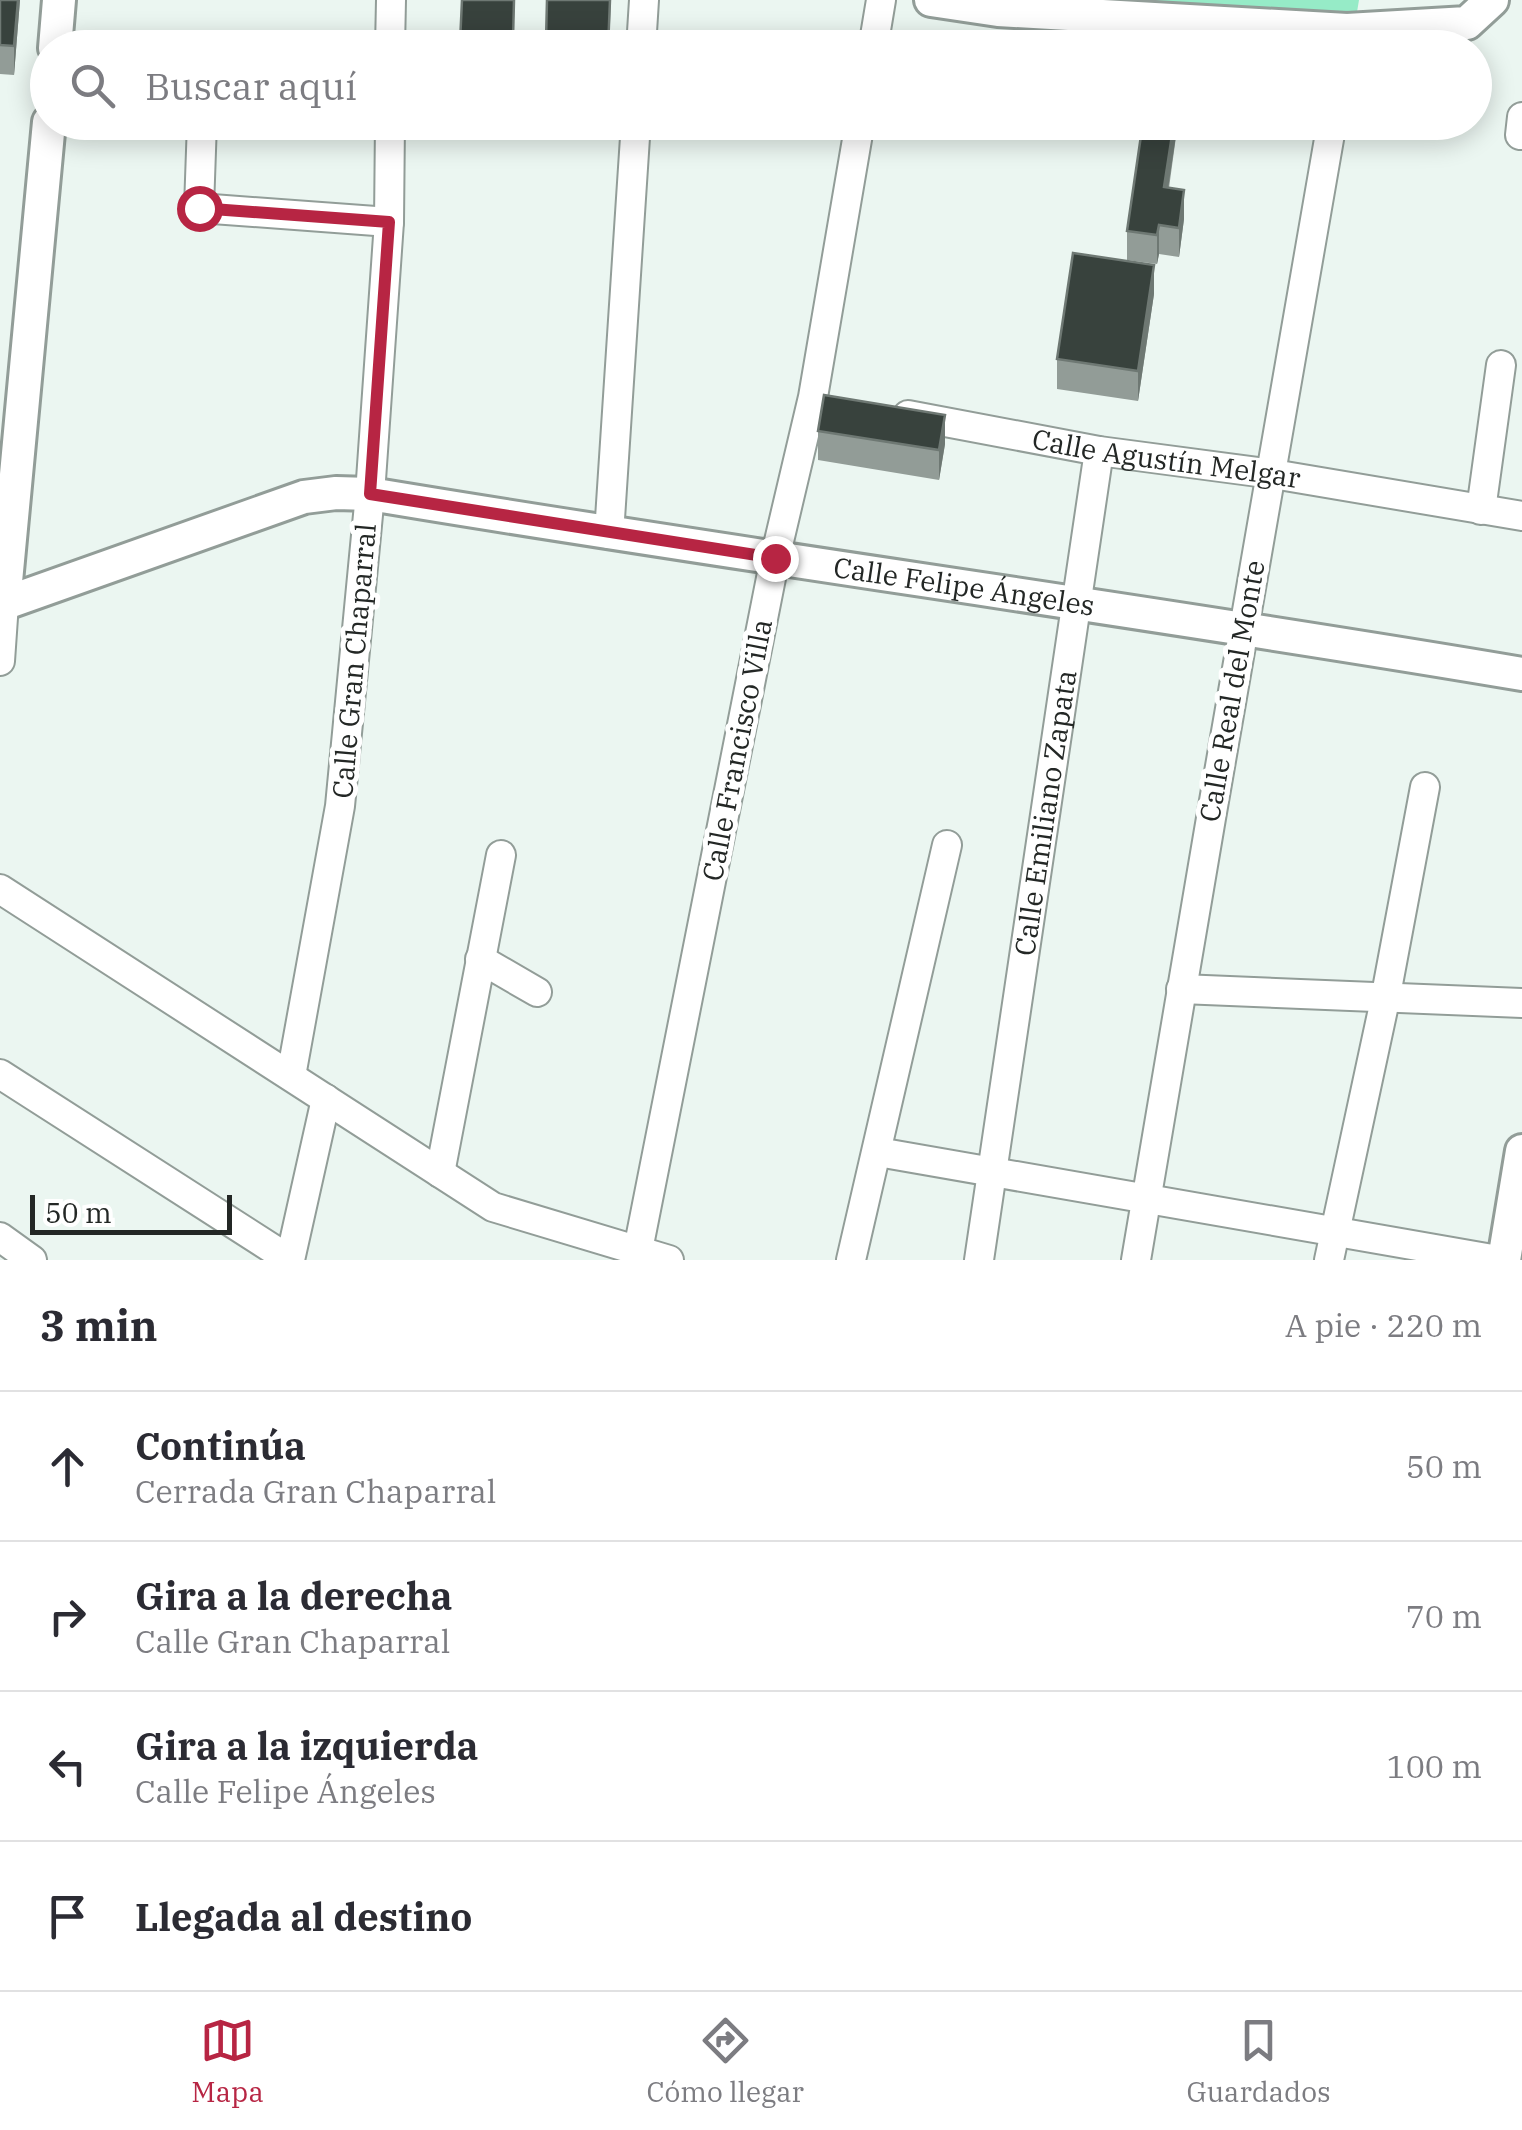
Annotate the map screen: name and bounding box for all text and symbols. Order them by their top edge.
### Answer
search box [30,30,1492,140]
icon: search [65,58,120,113]
text: Buscar aquí [145,61,357,110]
route start [177,186,223,232]
street label: Calle Agustín Melgar [1029,420,1304,496]
street label: Calle Gran Chaparral [323,522,384,800]
route end [753,536,799,582]
street label: Calle Felipe Ángeles [831,548,1097,624]
street label: Calle Real del Monte [1190,557,1273,825]
street label: Calle Francisco Villa [693,616,780,884]
street label: Calle Emiliano Zapata [1005,667,1084,958]
scale bar [30,1190,232,1234]
text: 50 m [45,1194,112,1231]
text: 3 min [40,1298,158,1353]
text: A pie · 220 m [1285,1304,1482,1346]
text: Continúa [135,1421,306,1470]
icon: ahead [40,1439,95,1494]
text: 50 m [1406,1445,1482,1487]
text: Cerrada Gran Chaparral [135,1470,496,1512]
text: Gira a la derecha [135,1571,452,1620]
icon: right [40,1589,95,1644]
text: 70 m [1406,1595,1482,1637]
text: Calle Gran Chaparral [135,1620,450,1662]
text: Gira a la izquierda [135,1721,478,1770]
icon: left [40,1739,95,1794]
text: 100 m [1386,1745,1482,1787]
text: Calle Felipe Ángeles [135,1770,436,1812]
icon: arrive [40,1889,95,1944]
text: Llegada al destino [135,1892,472,1941]
tab: Mapa [191,2013,264,2110]
tab: Cómo llegar [647,2013,804,2110]
tab: Guardados [1187,2013,1331,2110]

